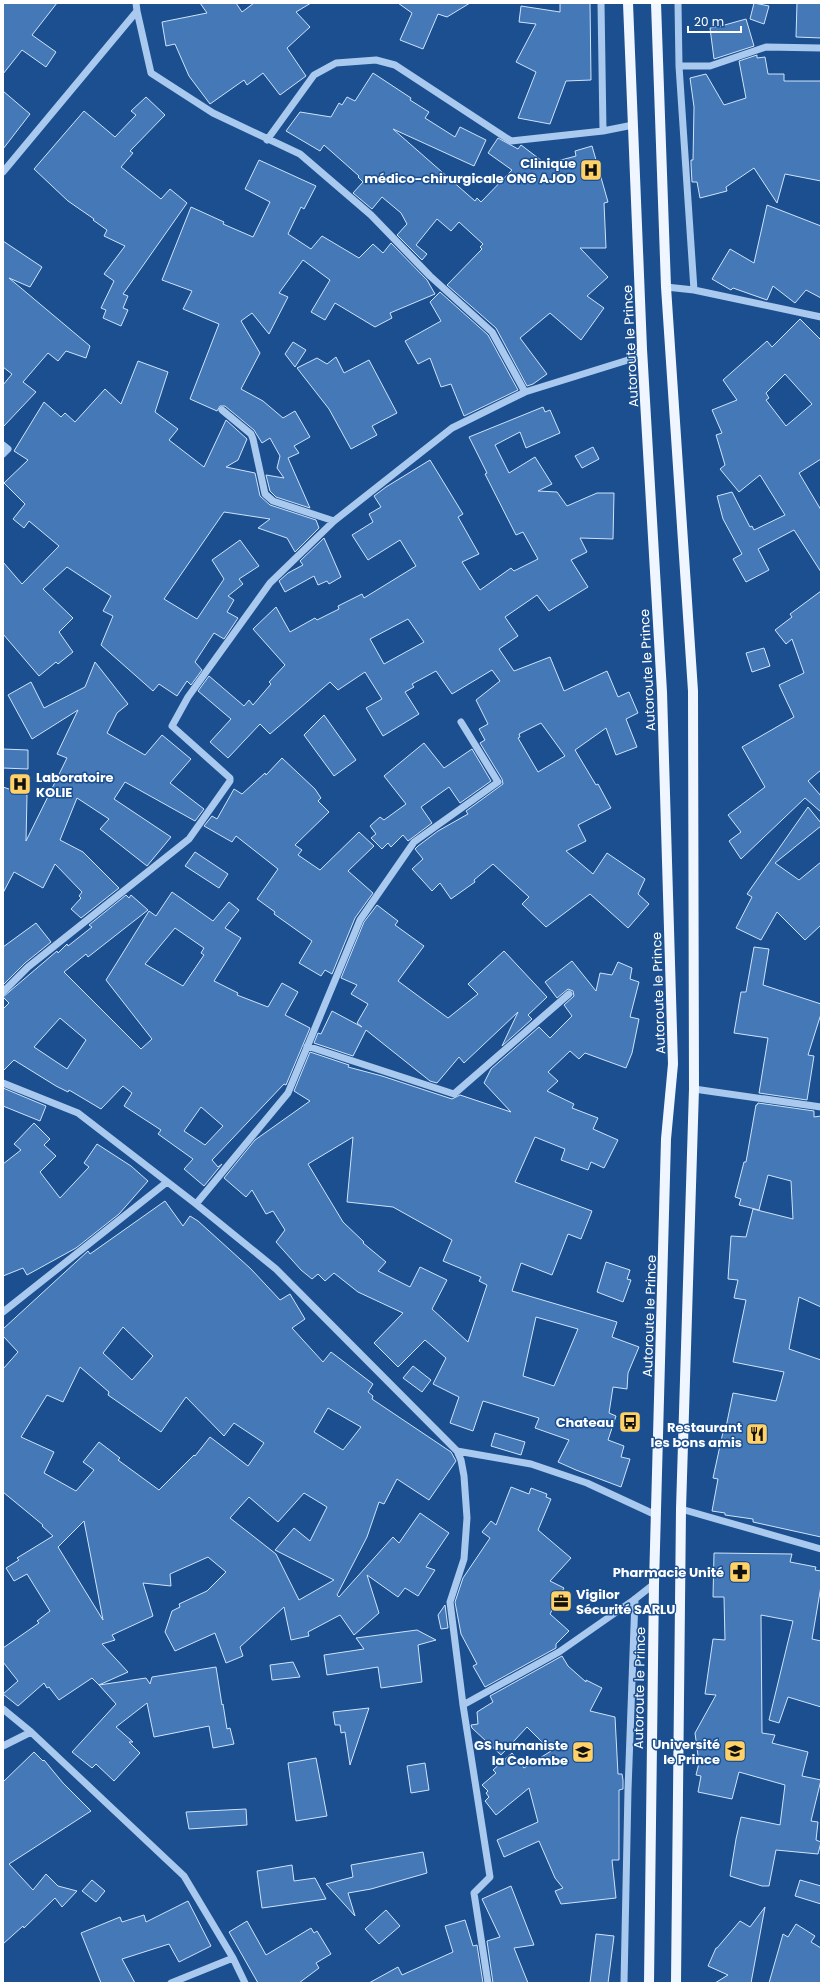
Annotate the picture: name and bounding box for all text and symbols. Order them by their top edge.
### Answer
scale bar [688,8,741,34]
text: 20 m [694,13,724,30]
place label: Clinique médico-chirurgicale ONG AJOD [364,154,577,188]
hospital icon: Clinique médico-chirurgicale ONG AJOD [578,157,604,183]
street label: Autoroute le Prince [618,284,643,408]
street label: Autoroute le Prince [635,608,660,732]
place label: Laboratoire KOLIE [36,768,114,802]
hospital icon: Laboratoire KOLIE [7,771,33,797]
street label: Autoroute le Prince [647,931,670,1055]
street label: Autoroute le Prince [638,1254,661,1378]
bus stop icon: Chateau [617,1409,643,1435]
place label: Chateau [556,1413,614,1432]
place label: Restaurant les bons amis [651,1418,742,1452]
restaurant icon: Restaurant les bons amis [744,1421,770,1447]
pharmacy icon: Pharmacie Unité [727,1559,753,1585]
place label: Pharmacie Unité [613,1563,724,1582]
place label: Vigilor Sécurité SARLU [576,1585,676,1619]
office icon: Vigilor Sécurité SARLU [548,1588,574,1614]
street label: Autoroute le Prince [629,1627,650,1749]
place label: Université le Prince [652,1735,720,1769]
place label: GS humaniste la Colombe [474,1736,568,1770]
school or university icon: Université le Prince [722,1738,748,1764]
school or university icon: GS humaniste la Colombe [570,1739,596,1765]

